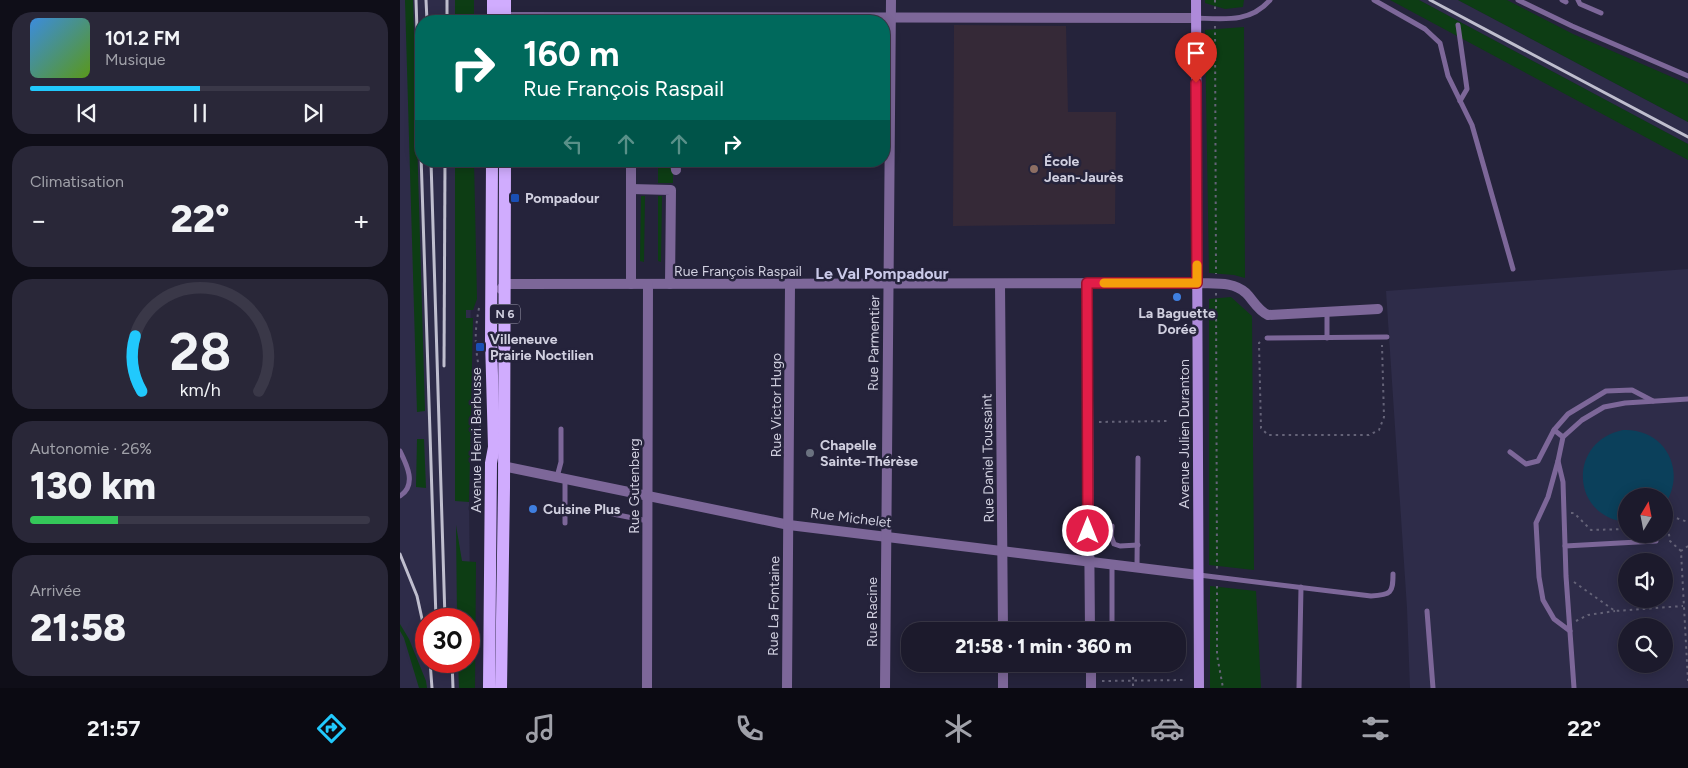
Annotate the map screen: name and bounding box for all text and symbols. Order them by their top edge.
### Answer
text: 101.2 FM [105,27,180,50]
pin [1175,32,1217,83]
text: 160 m [523,33,620,75]
icon: right [440,35,505,100]
icon: arrive [1182,39,1210,67]
text: Musique [105,50,166,69]
text: Rue François Raspail [523,75,724,102]
icon: previous [73,99,101,127]
icon: pause [186,99,214,127]
icon: next [299,99,327,127]
icon: left [559,130,587,158]
icon: ahead [612,130,640,158]
icon: ahead [665,130,693,158]
icon: right [718,130,746,158]
place label: École Jean-Jaurès [1044,153,1124,186]
marker: École Jean-Jaurès [1028,163,1040,175]
text: Climatisation [30,172,124,191]
place label: Pompadour [525,190,600,207]
marker: Pompadour [509,192,521,204]
text: 22° [170,196,230,242]
text: − [30,203,47,237]
text: + [353,203,370,237]
street label: Rue François Raspail [674,263,802,280]
district label: Le Val Pompadour [815,264,949,283]
marker: La Baguette Dorée [1171,291,1183,303]
street label: Rue Parmentier [865,295,883,391]
road number: N 6 [490,304,520,324]
place label: La Baguette Dorée [1138,305,1216,338]
text: 28 [169,321,231,383]
place label: Villeneuve Prairie Noctilien [490,331,594,364]
marker: Villeneuve Prairie Noctilien [474,341,486,353]
street label: Rue Victor Hugo [768,353,785,457]
street label: Avenue Julien Duranton [1176,359,1193,509]
street label: Avenue Henri Barbusse [468,367,485,513]
text: km/h [180,379,220,400]
street label: Rue Daniel Toussaint [978,393,998,523]
place label: Chapelle Sainte-Thérèse [820,437,918,470]
street label: Rue Gutenberg [626,438,643,534]
text: Autonomie · 26% [30,439,152,458]
marker: Chapelle Sainte-Thérèse [804,447,816,459]
text: 130 km [30,463,156,509]
north arrow [1618,488,1672,542]
map controls [1618,488,1673,673]
place label: Cuisine Plus [543,501,621,518]
marker: Cuisine Plus [527,503,539,515]
position arrow [1061,504,1113,556]
street label: Rue Michelet [809,505,893,531]
button: sound [1618,553,1673,608]
street label: Rue La Fontaine [765,555,783,656]
street label: Rue Racine [864,577,881,647]
text: Arrivée [30,581,81,600]
text: 21:58 [30,605,126,651]
speed limit sign: 30 [415,608,480,673]
button: search [1618,618,1673,673]
text: 21:58 · 1 min · 360 m [955,635,1132,658]
icon: directions [314,711,349,746]
icon: music [523,711,558,746]
icon: phone [732,711,767,746]
icon: climate [941,711,976,746]
icon: car [1150,711,1185,746]
icon: filters [1358,711,1393,746]
text: 21:57 [87,715,141,742]
text: 22° [1567,715,1601,742]

